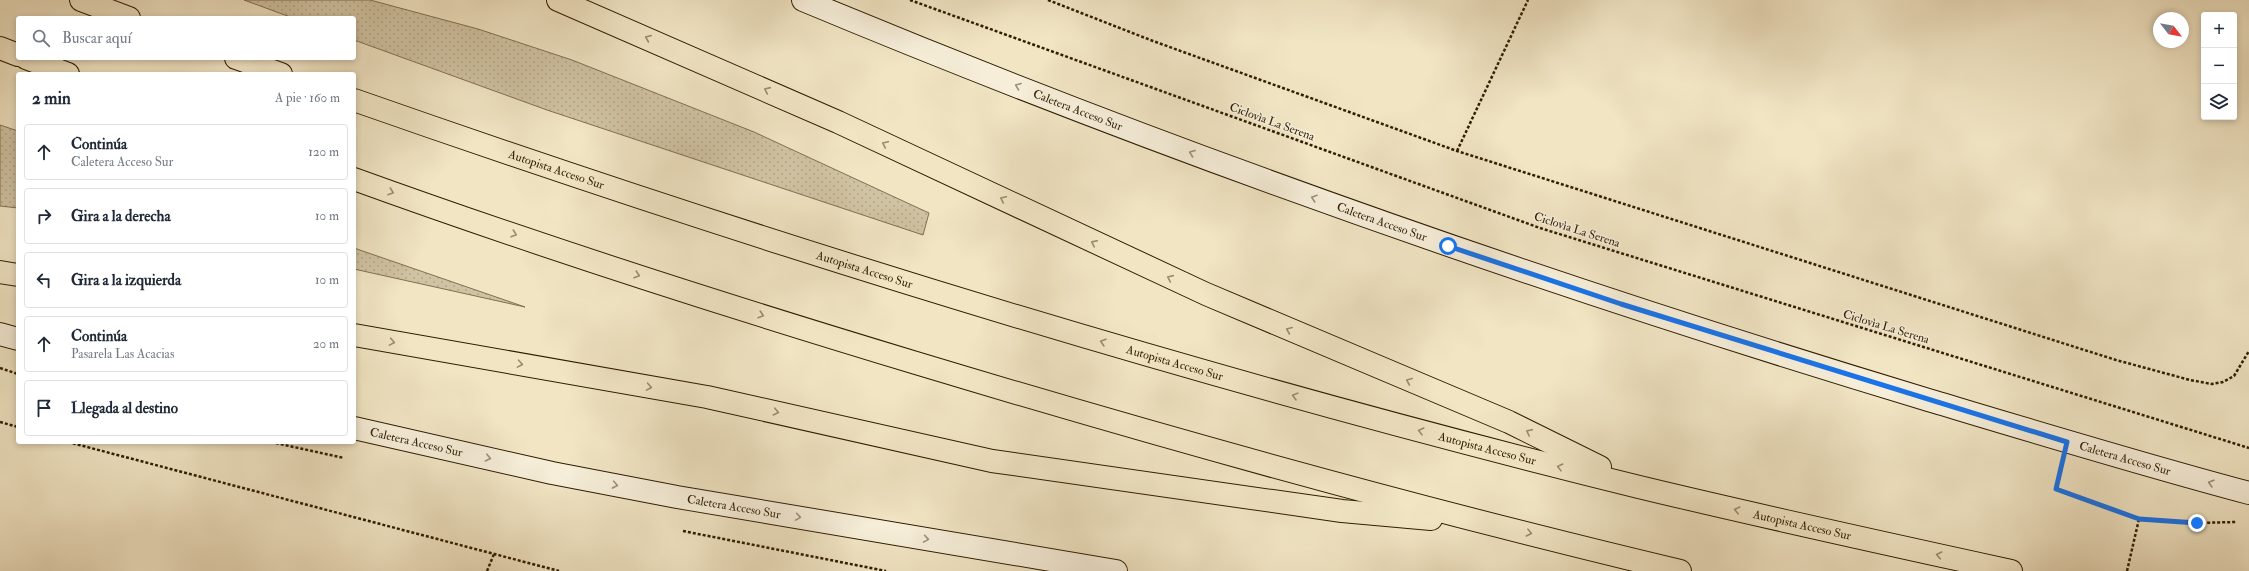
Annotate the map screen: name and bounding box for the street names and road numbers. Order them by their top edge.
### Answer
street label: Caletera Acceso Sur [1031,86,1125,134]
street label: Ciclovìa La Serena [1227,100,1318,145]
street label: Autopista Acceso Sur [506,146,607,193]
street label: Caletera Acceso Sur [1335,199,1429,245]
street label: Ciclovìa La Serena [1532,209,1623,251]
street label: Autopista Acceso Sur [814,247,915,292]
street label: Ciclovìa La Serena [1841,307,1932,348]
street label: Autopista Acceso Sur [1124,341,1226,384]
street label: Caletera Acceso Sur [369,424,465,460]
street label: Autopista Acceso Sur [1436,428,1538,468]
street label: Caletera Acceso Sur [2077,438,2173,479]
street label: Caletera Acceso Sur [686,491,782,522]
street label: Autopista Acceso Sur [1751,506,1853,543]

